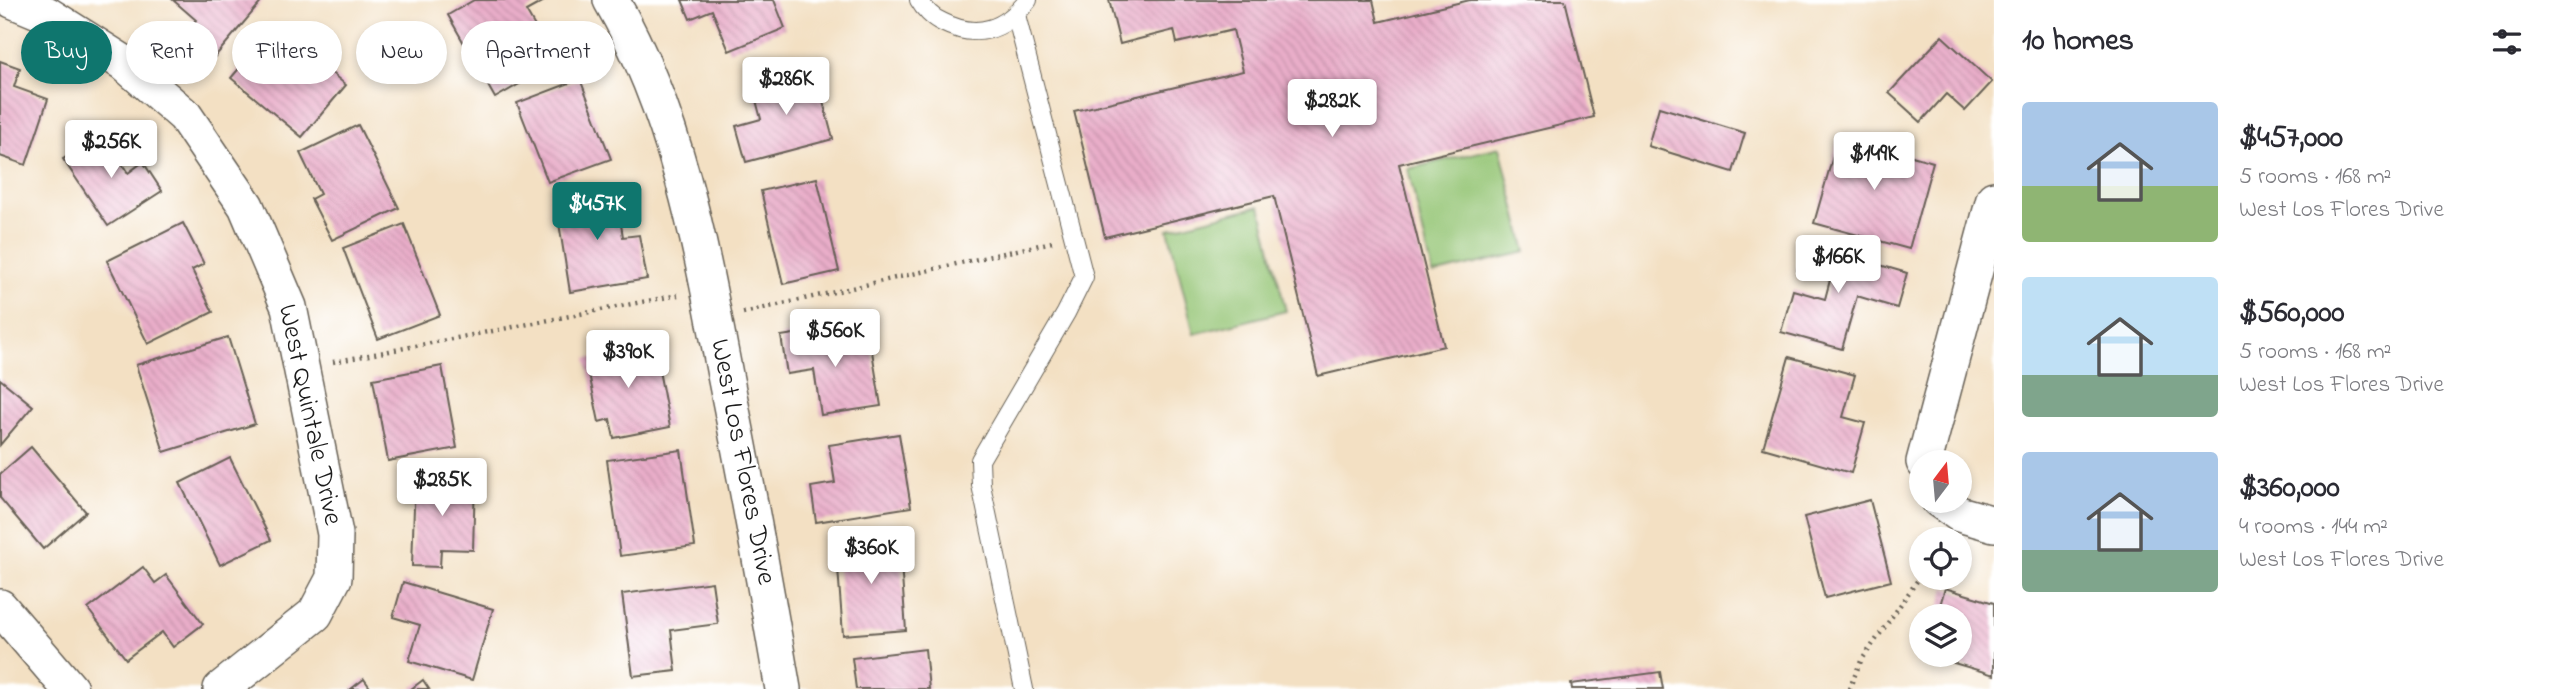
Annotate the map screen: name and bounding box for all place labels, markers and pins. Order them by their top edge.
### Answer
pin: $286K [737,58,835,117]
pin: $282K [1283,80,1381,139]
pin: $256K [62,120,160,180]
pin: $149K [1825,132,1923,192]
pin: $457K [548,182,646,242]
pin: $166K [1789,236,1887,295]
pin: $560K [786,310,884,369]
pin: $390K [579,330,677,390]
pin: $285K [393,458,491,518]
pin: $360K [822,526,920,586]

